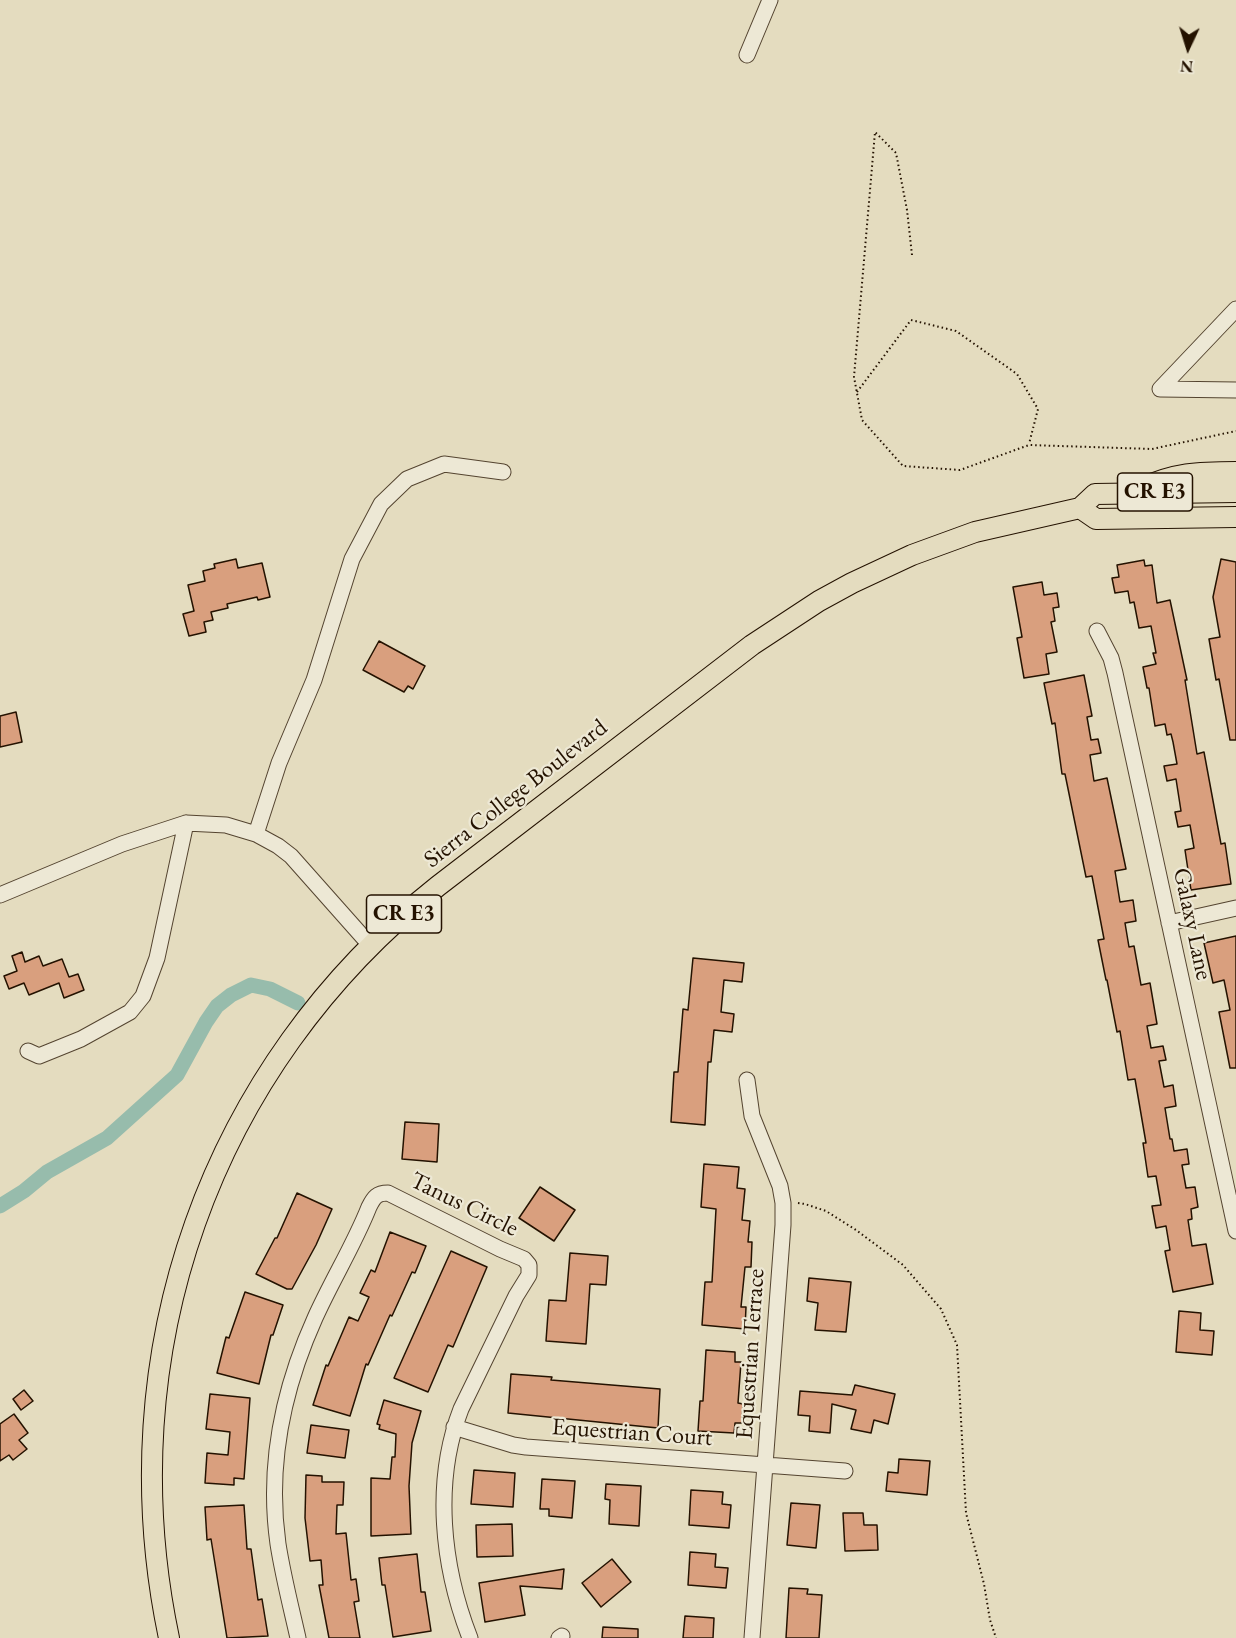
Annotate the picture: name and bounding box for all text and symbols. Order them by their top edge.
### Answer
north arrow [1158,18,1218,78]
text: N [1180,56,1194,77]
road number: CR E3 [1118,473,1192,511]
street label: Sierra College Boulevard [419,714,613,874]
street label: Galaxy Lane [1166,865,1218,983]
road number: CR E3 [366,895,442,933]
street label: Tanus Circle [405,1166,523,1244]
street label: Equestrian Terrace [731,1268,771,1440]
street label: Equestrian Court [551,1413,713,1453]

